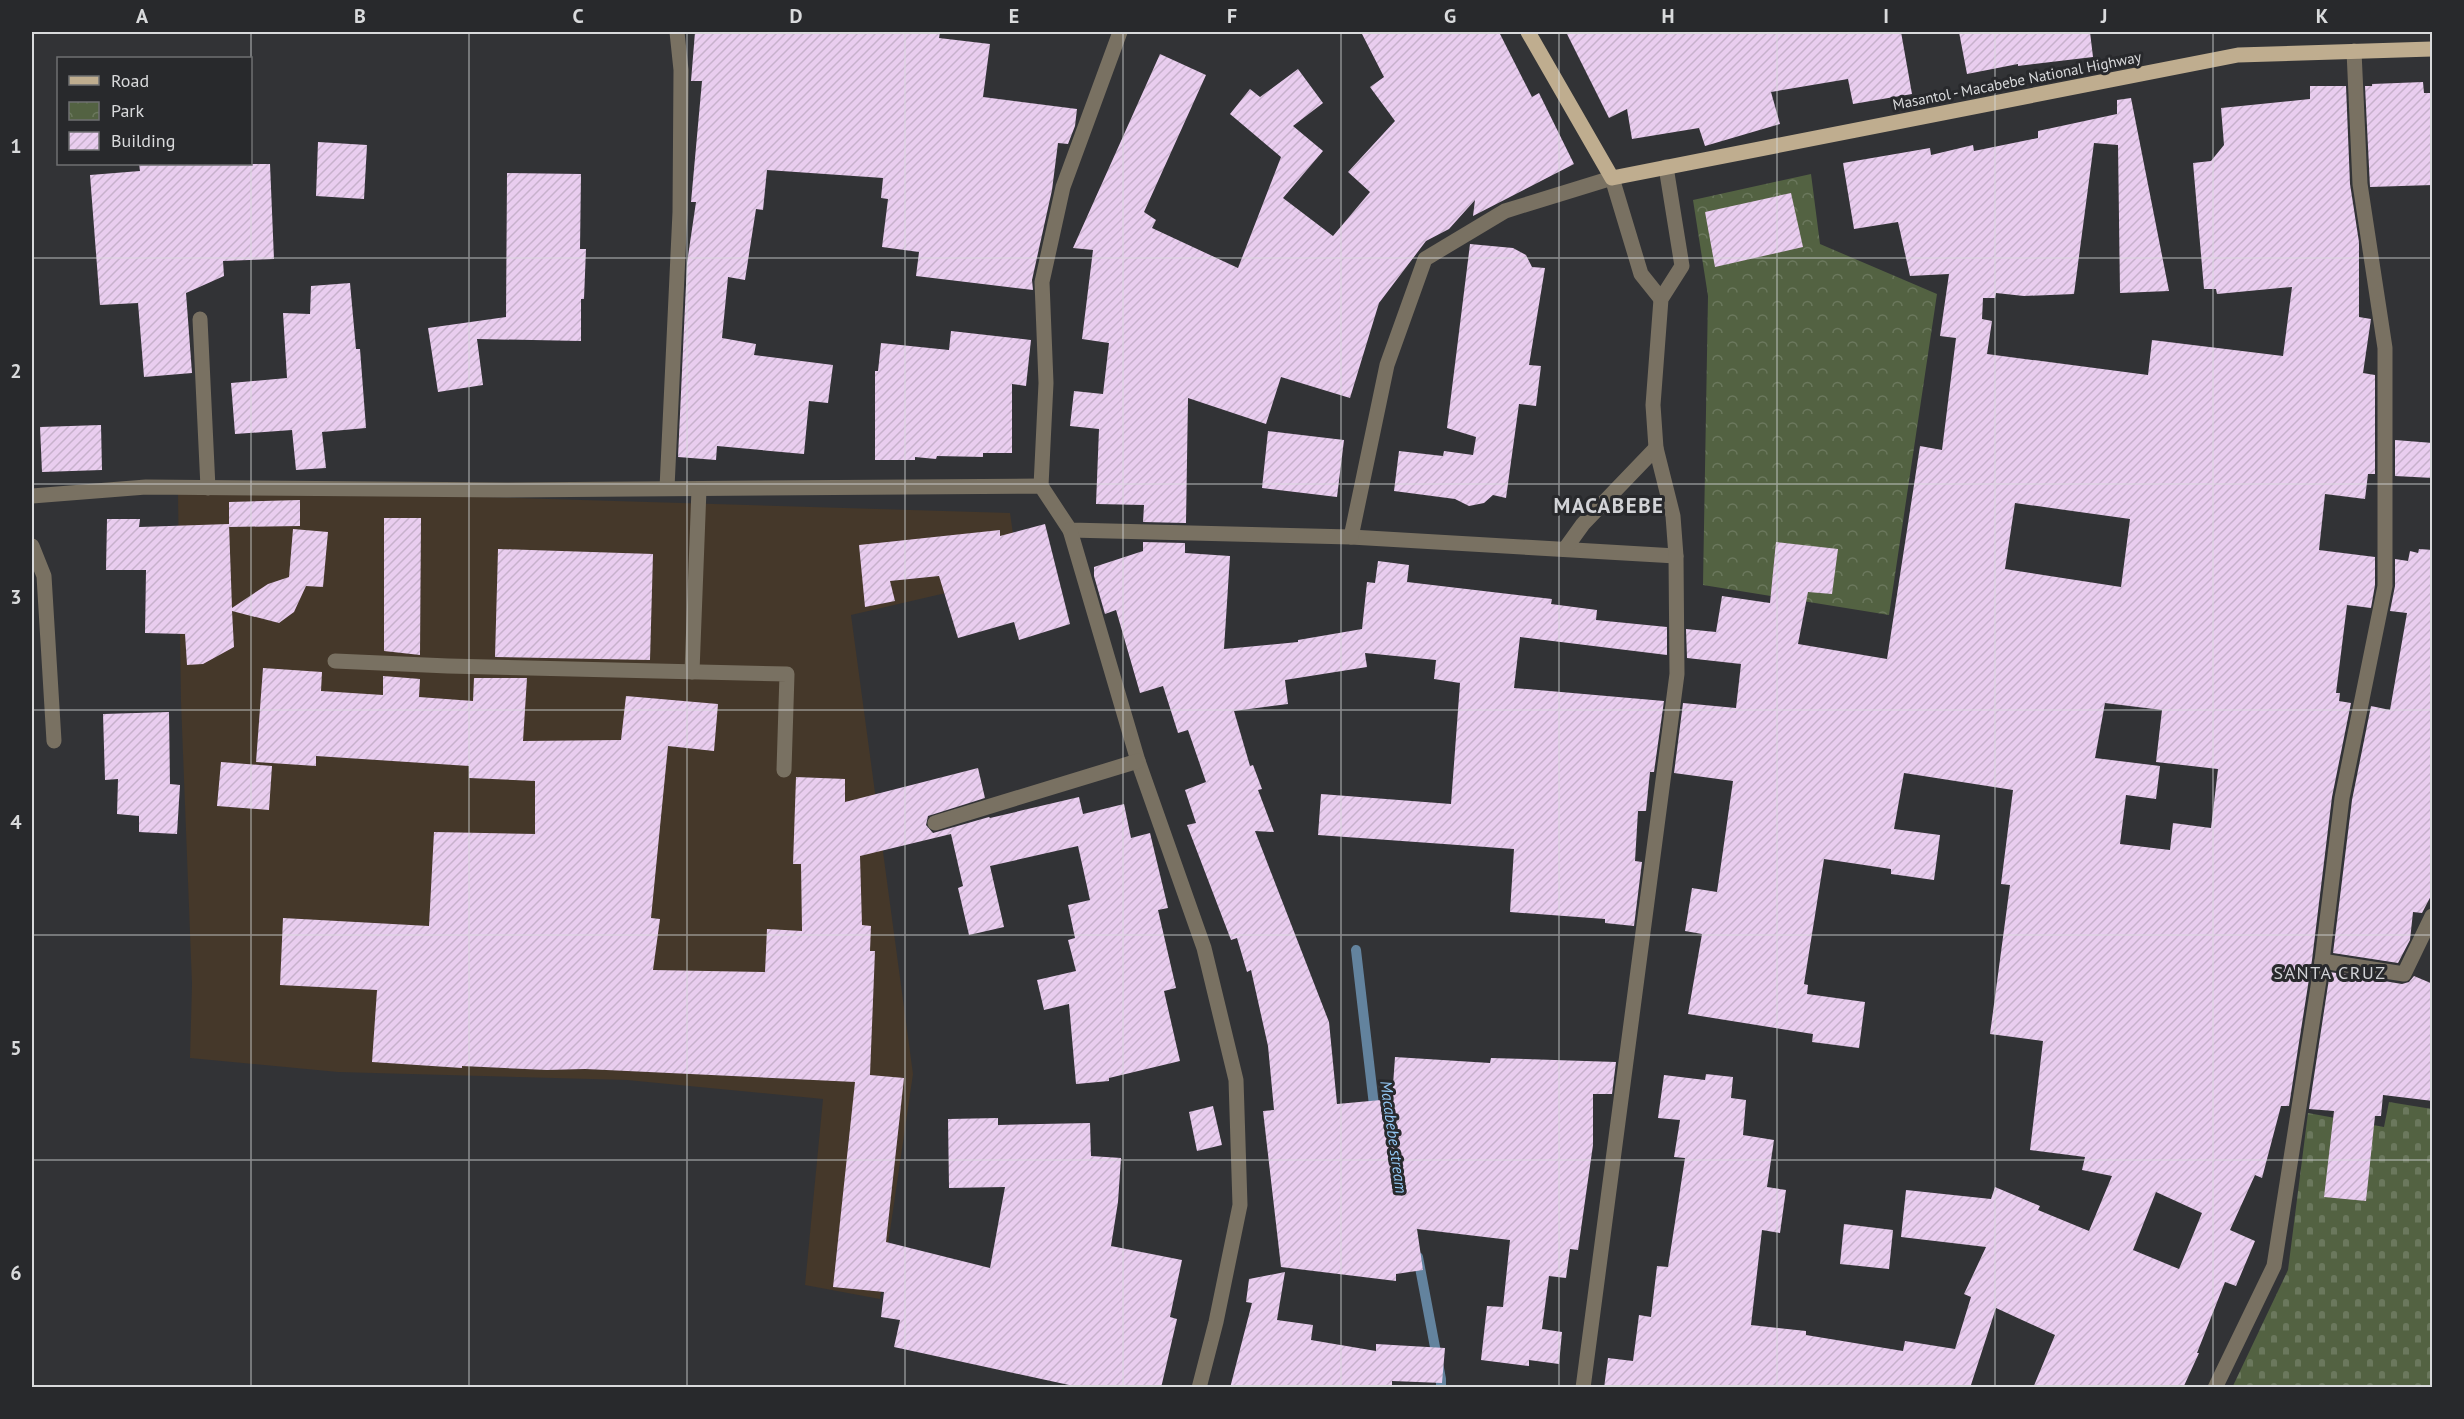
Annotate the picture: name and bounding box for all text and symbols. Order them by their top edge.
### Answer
text: A [136,3,149,29]
text: B [354,3,366,29]
text: C [572,3,584,29]
text: D [790,3,803,29]
text: E [1009,3,1019,29]
text: F [1227,3,1237,29]
text: G [1444,3,1456,29]
text: H [1661,3,1675,29]
text: I [1883,3,1889,29]
text: J [2100,3,2107,29]
text: K [2316,3,2329,29]
street label: Masantol - Macabebe National Highway [1891,47,2143,114]
legend [57,57,252,165]
text: Road [111,69,149,92]
text: Park [111,99,144,122]
text: Building [111,129,175,152]
text: 1 [10,133,22,159]
text: 2 [10,358,22,384]
district label: MACABEBE [1553,492,1665,519]
text: 3 [10,584,22,610]
text: 4 [10,809,22,835]
district label: SANTA CRUZ [2273,961,2387,984]
text: 5 [10,1035,22,1061]
water label: Macabebe stream [1376,1079,1412,1195]
text: 6 [10,1260,22,1286]

